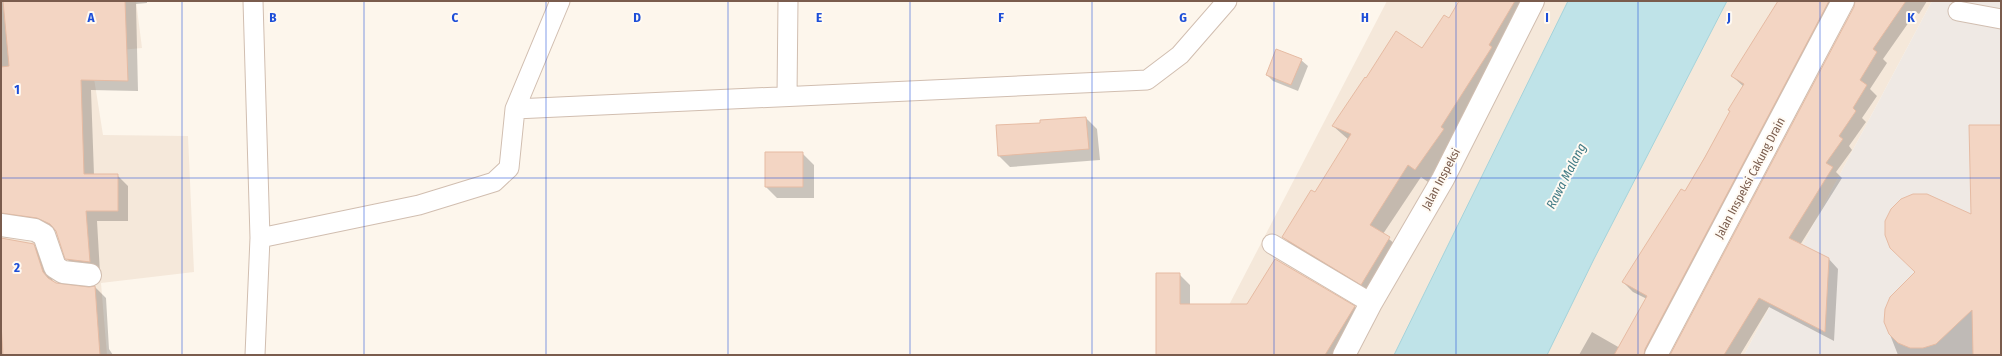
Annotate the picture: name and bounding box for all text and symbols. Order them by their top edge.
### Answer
text: A [86,10,95,25]
text: B [269,10,277,25]
text: C [452,10,459,25]
text: D [633,10,641,25]
text: E [816,10,822,25]
text: F [998,10,1004,25]
text: G [1179,10,1187,25]
text: H [1361,10,1369,25]
text: I [1545,10,1549,25]
text: J [1726,10,1731,25]
text: K [1907,10,1915,25]
text: 1 [14,82,20,97]
street label: Jalan Inspeksi Cakung Drain [1712,115,1788,241]
water label: Rawa Malang [1543,141,1589,211]
street label: Jalan Inspeksi [1419,146,1463,212]
text: 2 [13,260,20,275]

